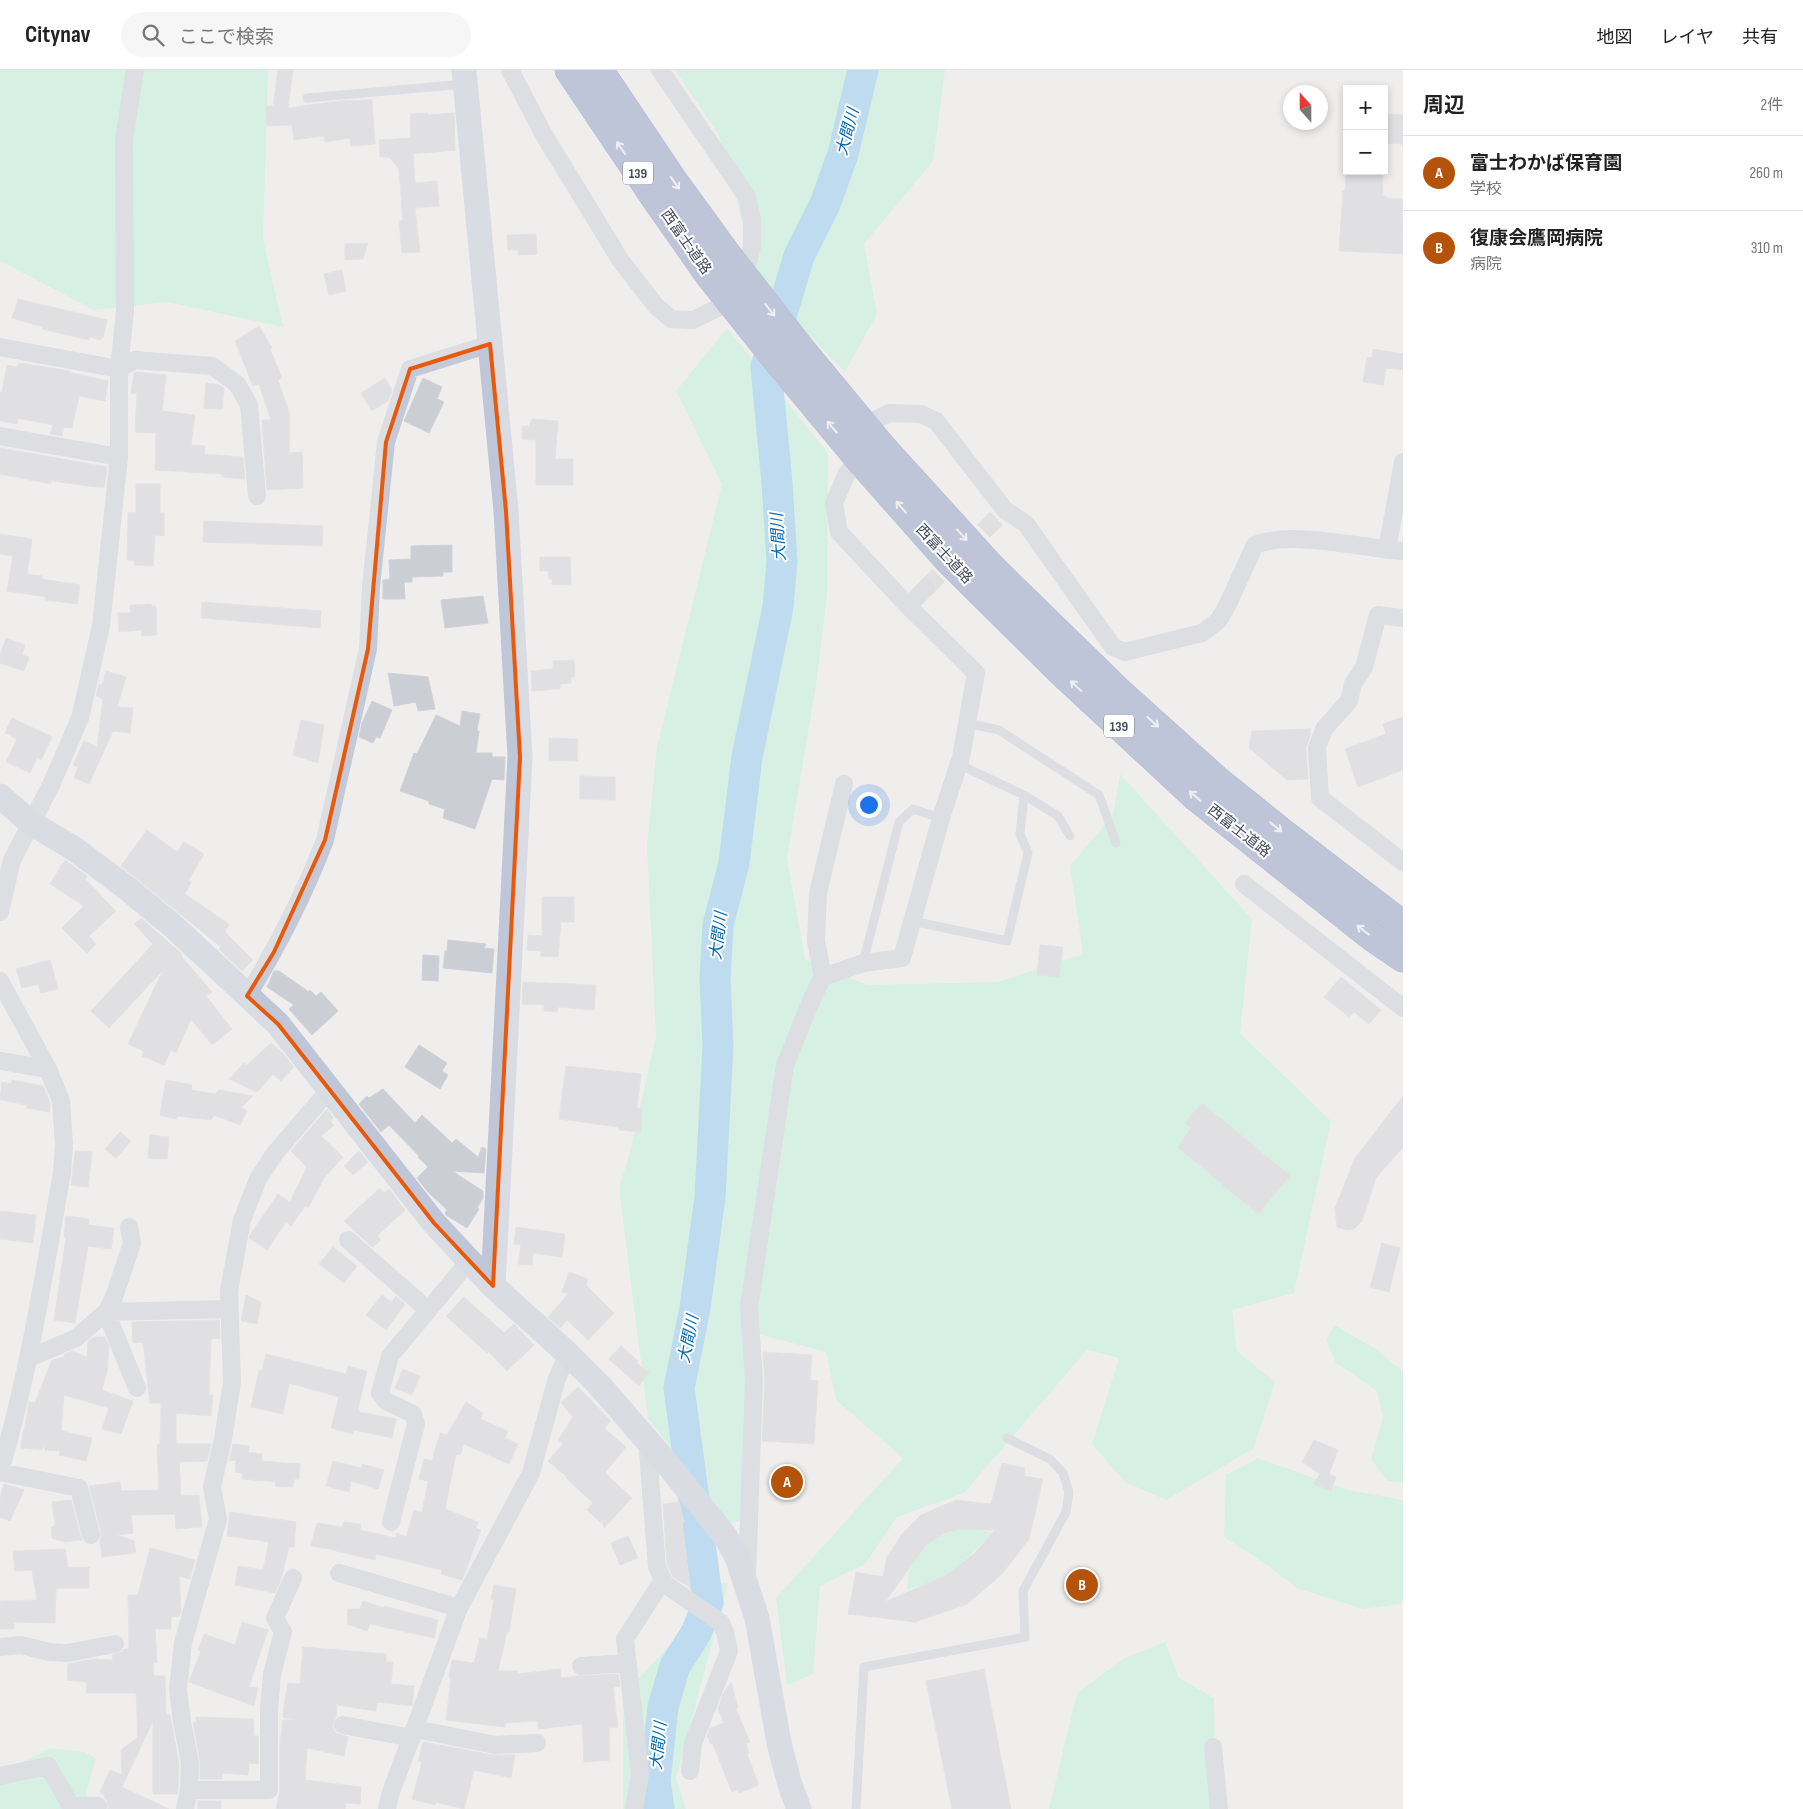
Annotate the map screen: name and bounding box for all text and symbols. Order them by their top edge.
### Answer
search box [121,12,471,57]
text: Citynav [25,20,91,49]
icon: search [139,21,167,49]
text: ここで検索 [179,26,274,49]
text: 地図 [1597,27,1633,48]
text: レイヤ [1661,27,1714,48]
text: 共有 [1742,27,1778,48]
north arrow [1283,85,1328,130]
map controls [1343,85,1388,175]
button: + [1343,85,1388,130]
text: 周辺 [1423,93,1465,118]
text: 2件 [1760,96,1783,115]
water label: 大間川 [833,104,864,158]
button: − [1343,130,1388,175]
one-way arrow [616,142,626,156]
text: 富士わかば保育園 [1470,152,1622,175]
road number: 139 [623,162,653,185]
text: A [1435,164,1443,183]
text: 260 m [1749,164,1783,183]
one-way arrow [670,176,680,190]
text: 学校 [1470,180,1502,199]
street label: 西富士道路 [657,206,715,278]
text: 復康会鷹岡病院 [1470,227,1603,250]
text: B [1435,239,1443,258]
text: 310 m [1751,239,1783,258]
text: 病院 [1470,255,1502,274]
one-way arrow [765,303,775,317]
one-way arrow [827,420,838,433]
one-way arrow [896,501,907,514]
water label: 大間川 [768,510,790,562]
street label: 西富士道路 [911,520,977,588]
one-way arrow [956,528,968,541]
one-way arrow [1069,680,1082,692]
road number: 139 [1104,714,1134,738]
one-way arrow [1146,716,1159,728]
one-way arrow [1189,790,1202,802]
your location [856,792,882,818]
street label: 西富士道路 [1204,800,1274,862]
one-way arrow [1269,822,1282,833]
water label: 大間川 [707,909,732,961]
one-way arrow [1356,925,1370,935]
water label: 大間川 [675,1312,703,1364]
pin: A [771,1463,803,1501]
pin: B [1066,1566,1098,1604]
water label: 大間川 [647,1719,671,1771]

